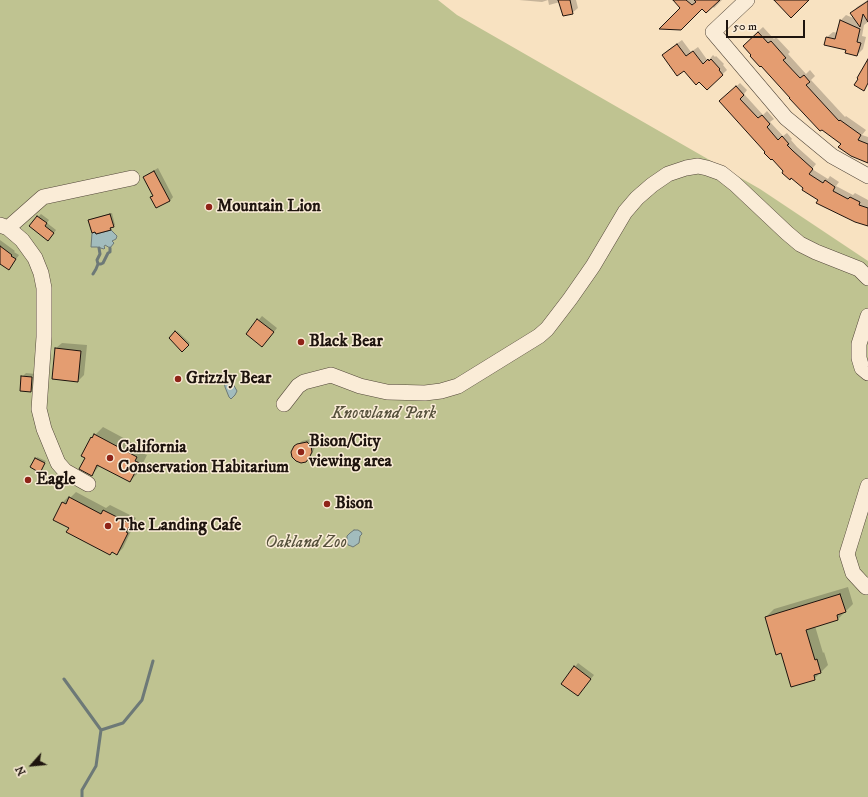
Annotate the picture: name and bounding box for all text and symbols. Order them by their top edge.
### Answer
scale bar [728,12,807,38]
text: 50 m [733,19,757,34]
place label: Mountain Lion [217,197,321,217]
marker: Mountain Lion [204,202,214,212]
place label: Black Bear [309,332,383,352]
marker: Black Bear [296,337,306,347]
place label: Grizzly Bear [186,369,271,389]
marker: Grizzly Bear [173,374,183,384]
park label: Knowland Park [332,404,436,424]
place label: Bison/City viewing area [309,432,392,472]
place label: California Conservation Habitarium [118,438,289,478]
marker: Bison/City viewing area [296,447,306,457]
marker: California Conservation Habitarium [105,453,115,463]
place label: Eagle [36,470,76,490]
marker: Eagle [23,475,33,485]
place label: Bison [335,494,373,514]
marker: Bison [322,499,332,509]
place label: The Landing Cafe [116,516,241,536]
marker: The Landing Cafe [103,521,113,531]
park label: Oakland Zoo [265,533,347,553]
north arrow [12,745,52,785]
text: N [13,763,30,778]

